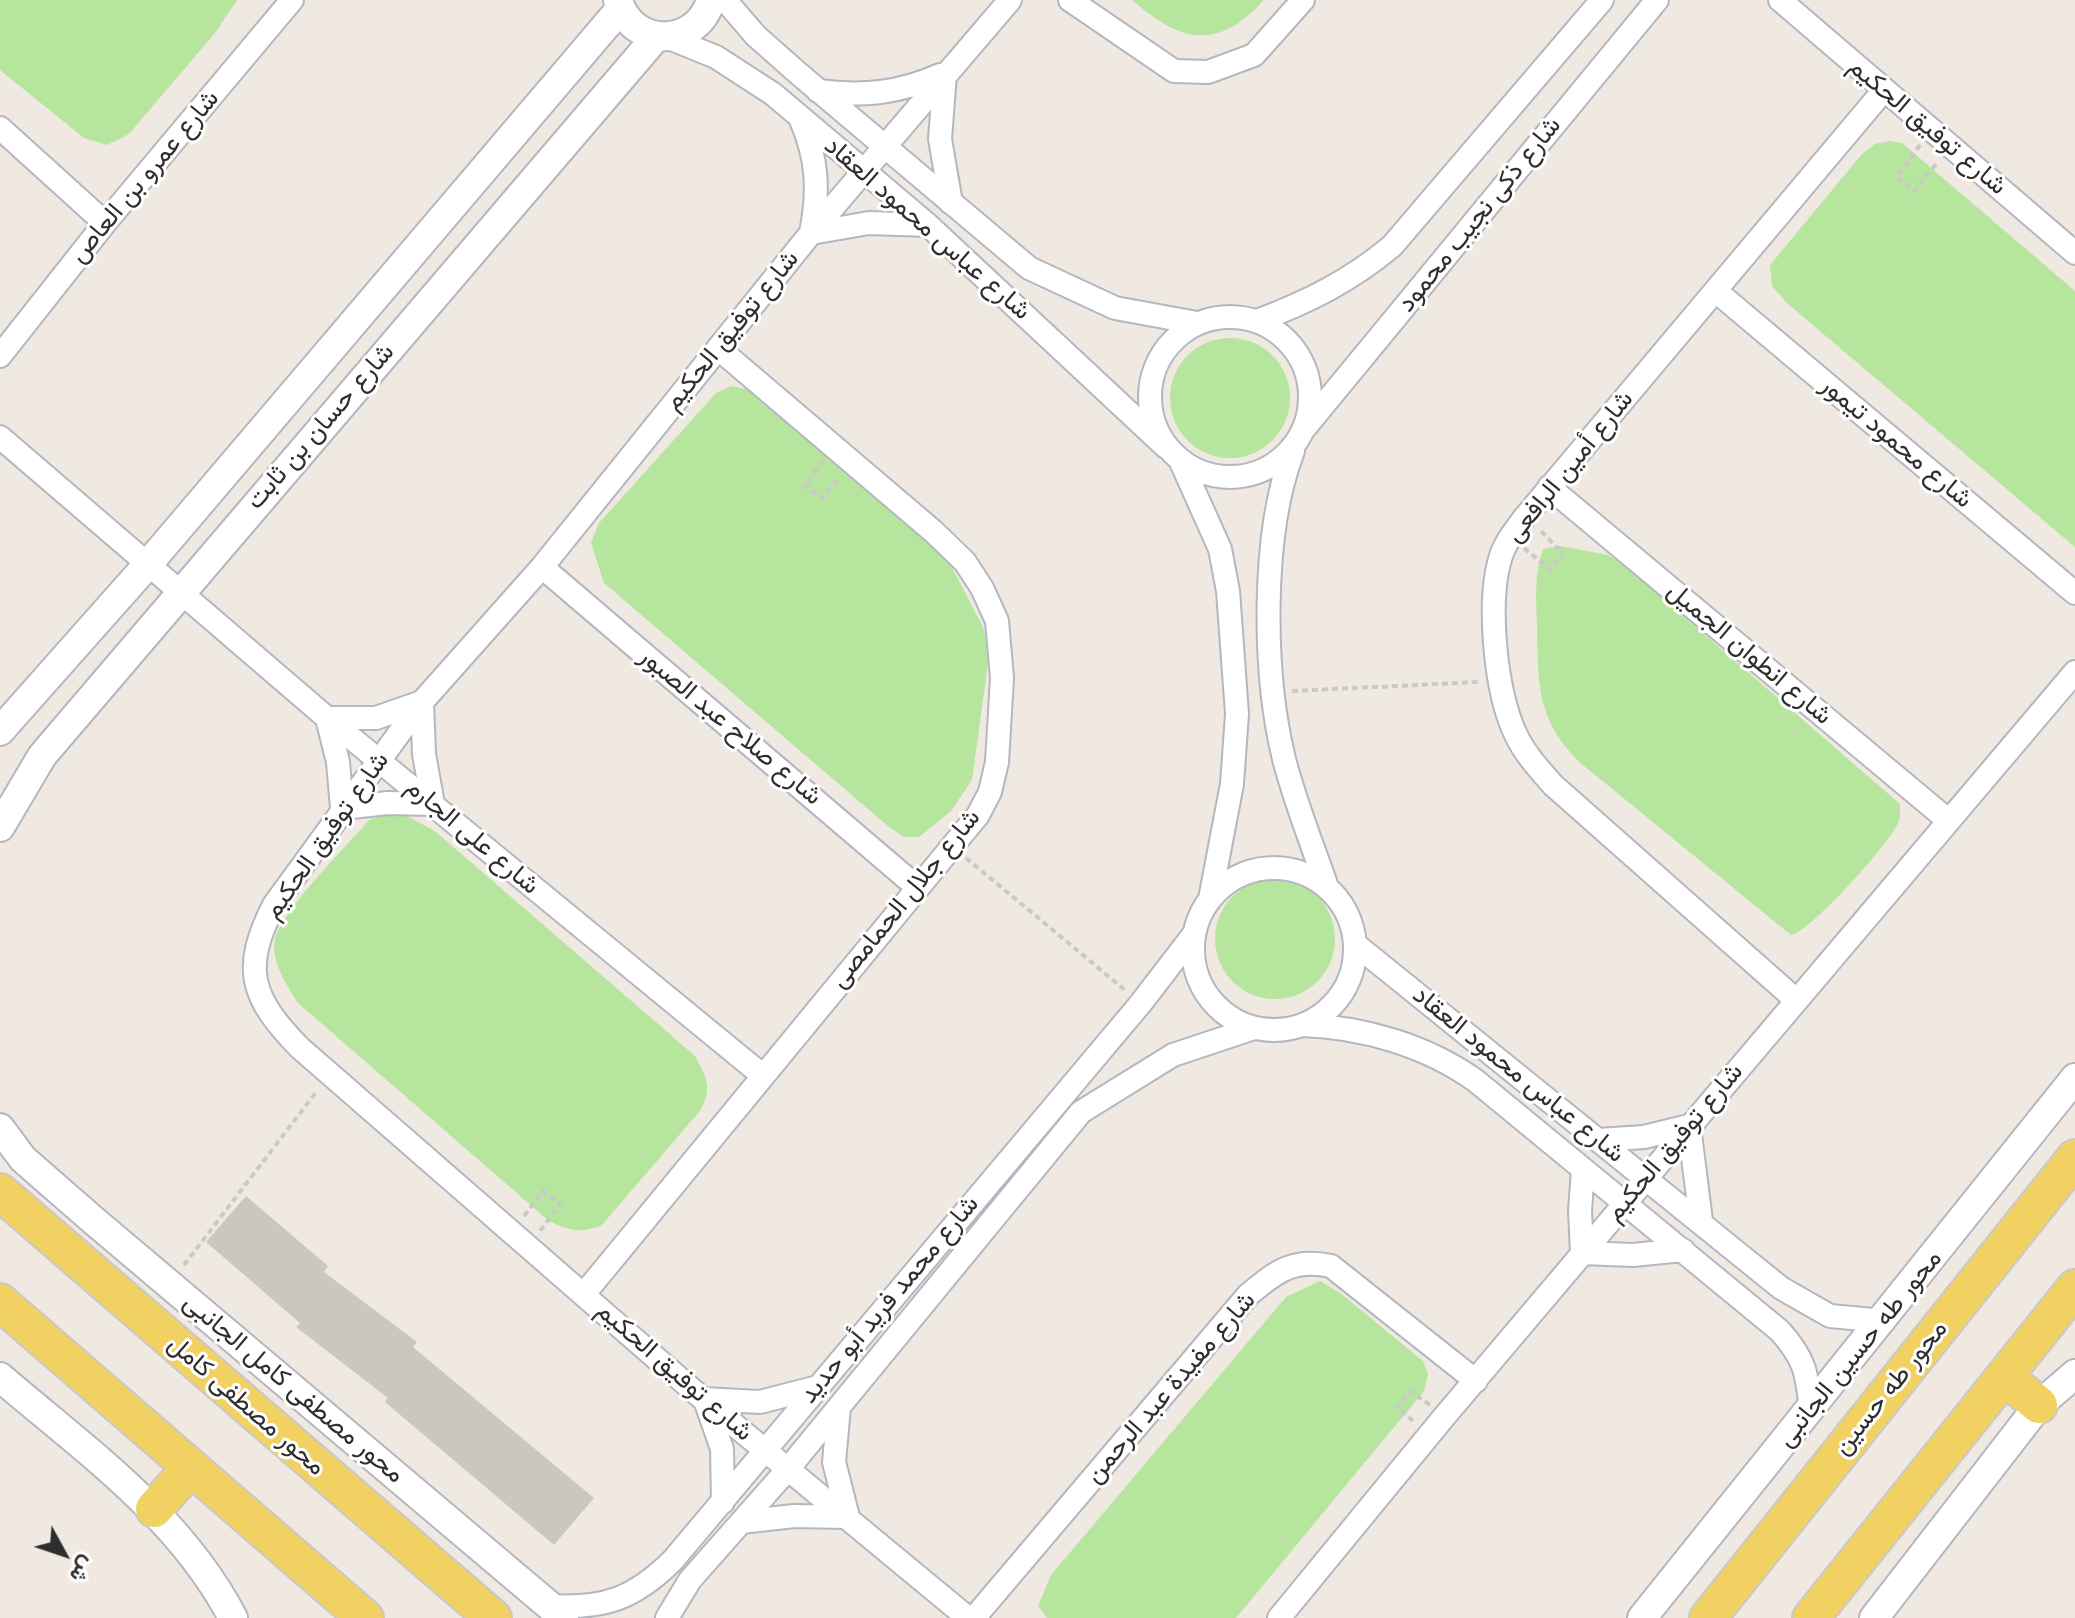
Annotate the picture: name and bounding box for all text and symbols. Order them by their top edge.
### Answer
street label: شارع توفيق الحكيم [1841,52,2013,202]
street label: شارع عمرو بن العاص [64,84,226,270]
street label: شارع ذكى نجيب محمود [1392,111,1568,319]
street label: شارع عباس محمود العقاد [817,131,1037,327]
street label: شارع توفيق الحكيم [658,245,806,417]
street label: شارع حسان بن ثابت [240,338,402,516]
street label: شارع محمود تيمور [1814,370,1978,516]
street label: شارع أمين الرافعى [1499,385,1641,549]
street label: شارع انطوان الجميل [1660,576,1838,732]
street label: شارع صلاح عبد الصبور [632,641,828,813]
street label: شارع توفيق الحكيم [258,746,396,926]
street label: شارع على الجارم [399,772,545,902]
street label: شارع جلال الحمامصى [824,803,988,995]
street label: شارع عباس محمود العقاد [1406,980,1630,1170]
street label: شارع توفيق الحكيم [1600,1057,1750,1229]
street label: شارع محمد فريد أبو حديد [794,1190,986,1410]
street label: محور طه حسين الجانبى [1771,1244,1949,1454]
street label: شارع مفيدة عبد الرحمن [1079,1286,1263,1490]
street label: محور مصطفى كامل الجانبى [176,1287,410,1491]
street label: شارع توفيق الحكيم [589,1296,759,1448]
street label: محور طه حسين [1827,1314,1955,1462]
street label: محور مصطفى كامل [161,1329,331,1483]
north arrow [24,1514,104,1594]
text: ش [64,1551,101,1588]

